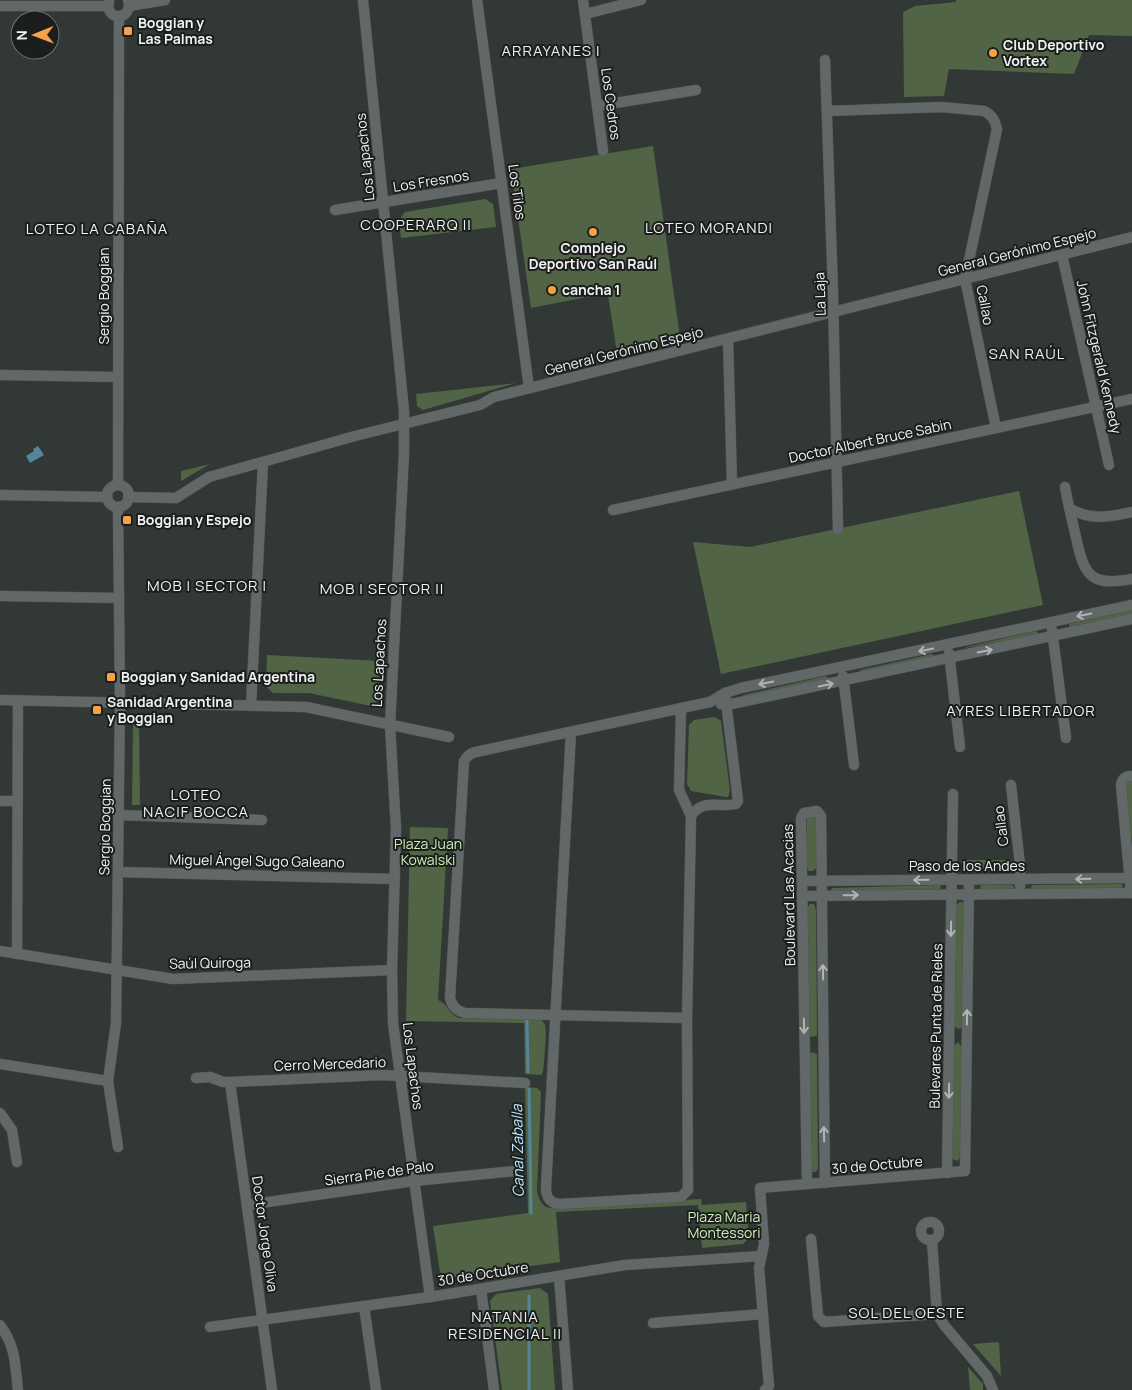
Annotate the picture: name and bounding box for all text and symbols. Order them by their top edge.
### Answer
north arrow [10,10,60,60]
place label: Boggian y Las Palmas [138,13,213,48]
marker: Boggian y Las Palmas [122,25,134,37]
text: N [12,30,31,40]
place label: Club Deportivo Vortex [1003,35,1105,70]
district label: ARRAYANES I [502,40,600,61]
marker: Club Deportivo Vortex [987,47,999,59]
street label: Los Cedros [597,67,626,141]
street label: Los Lapachos [350,112,379,202]
street label: Los Tilos [504,163,531,221]
street label: Los Fresnos [391,165,470,196]
district label: COOPERARQ II [360,214,472,235]
district label: LOTEO MORANDI [645,217,773,238]
district label: LOTEO LA CABAÑA [26,218,168,239]
street label: General Gerónimo Espejo [936,223,1098,280]
marker: Complejo Deportivo San Raúl [587,226,599,238]
place label: Complejo Deportivo San Raúl [529,238,657,273]
street label: Sergio Boggian [94,247,113,345]
street label: La Laja [809,272,830,316]
street label: John Fitzgerald Kennedy [1073,278,1127,436]
place label: cancha 1 [562,280,620,299]
street label: Callao [972,283,999,327]
marker: cancha 1 [546,284,558,296]
street label: General Gerónimo Espejo [543,322,705,379]
district label: SAN RAÚL [989,343,1065,364]
street label: Doctor Albert Bruce Sabin [787,414,953,467]
place label: Boggian y Espejo [137,510,252,529]
marker: Boggian y Espejo [121,514,133,526]
district label: MOB I SECTOR I [147,575,267,596]
district label: MOB I SECTOR II [320,578,444,599]
one-way arrow [1077,610,1093,620]
street label: Los Lapachos [367,618,390,707]
one-way arrow [918,645,934,655]
one-way arrow [977,646,993,655]
place label: Boggian y Sanidad Argentina [121,667,315,686]
marker: Boggian y Sanidad Argentina [105,671,117,683]
one-way arrow [759,678,775,688]
one-way arrow [818,680,834,689]
place label: Sanidad Argentina y Boggian [107,692,232,727]
district label: AYRES LIBERTADOR [946,700,1096,721]
marker: Sanidad Argentina y Boggian [91,704,103,716]
street label: Sergio Boggian [94,778,115,876]
district label: LOTEO NACIF BOCCA [143,784,249,822]
street label: Callao [989,805,1012,847]
street label: Boulevard Las Acacias [778,824,799,966]
park label: Plaza Juan Kowalski [394,834,462,869]
street label: Miguel Ángel Sugo Galeano [169,849,345,872]
street label: Paso de los Andes [909,856,1025,875]
one-way arrow [1076,874,1092,884]
one-way arrow [913,875,930,885]
one-way arrow [842,890,859,900]
one-way arrow [946,920,956,937]
street label: Bulevares Punta de Rieles [925,943,946,1109]
street label: Saúl Quiroga [169,952,251,973]
one-way arrow [818,964,827,980]
one-way arrow [963,1010,972,1026]
one-way arrow [799,1018,809,1034]
street label: Los Lapachos [399,1021,428,1111]
street label: Cerro Mercedario [273,1052,387,1075]
one-way arrow [944,1083,954,1099]
water label: Canal Zaballa [506,1104,529,1198]
one-way arrow [820,1126,829,1142]
street label: 30 de Octubre [831,1151,923,1178]
street label: Sierra Pie de Palo [323,1155,435,1190]
street label: Doctor Jorge Oliva [248,1175,283,1293]
park label: Plaza Maria Montessori [687,1207,761,1242]
street label: 30 de Octubre [436,1257,530,1290]
district label: SOL DEL OESTE [848,1302,966,1323]
district label: NATANIA RESIDENCIAL II [448,1306,562,1344]

